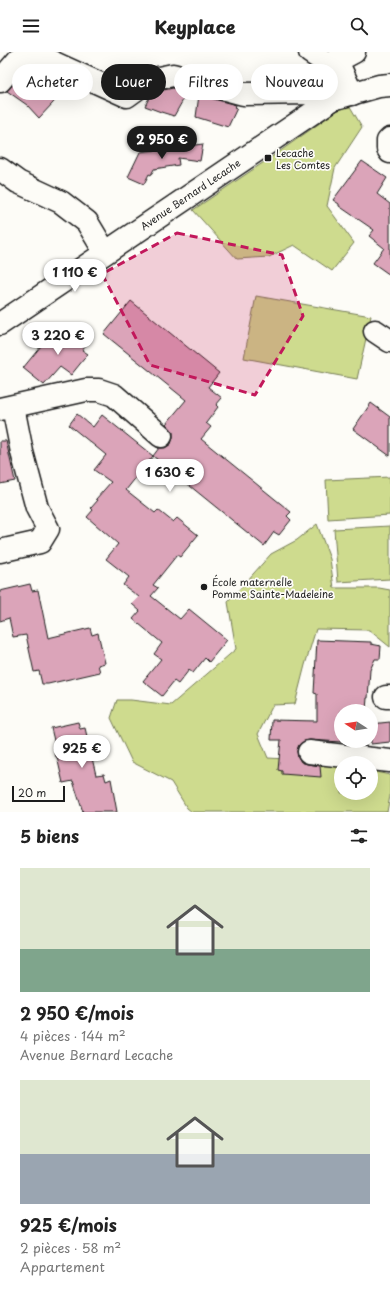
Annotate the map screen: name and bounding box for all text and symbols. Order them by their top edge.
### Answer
text: Keyplace [154,13,236,40]
icon: menu [20,15,42,37]
icon: search [348,15,370,37]
chip: Acheter [12,64,93,100]
chip: Louer [101,64,166,100]
chip: Filtres [174,64,243,100]
chip: Nouveau [251,64,338,100]
pin: 2 950 € [125,126,199,160]
text: 2 950 € [136,129,188,148]
place label: Lecache Les Comtes [276,145,330,172]
marker: Lecache Les Comtes [263,153,273,163]
street label: Avenue Bernard Lecache [137,155,243,233]
pin: 1 110 € [38,259,112,293]
text: 1 110 € [52,262,98,281]
pin: 3 220 € [21,322,95,356]
text: 3 220 € [31,325,85,344]
pin: 1 630 € [133,459,207,493]
text: 1 630 € [145,462,195,481]
place label: École maternelle Pomme Sainte-Madeleine [212,574,334,601]
marker: École maternelle Pomme Sainte-Madeleine [199,582,209,592]
north arrow [334,704,378,748]
map controls [334,704,378,800]
pin: 925 € [54,735,110,769]
text: 925 € [62,738,102,757]
button: locate [334,756,378,800]
scale bar [12,784,65,803]
text: 20 m [18,784,46,801]
text: 5 biens [20,823,79,849]
icon: filters [348,825,370,847]
icon: home [159,894,231,966]
text: 2 950 €/mois [20,1000,134,1026]
text: 4 pièces · 144 m² [20,1026,126,1045]
text: Avenue Bernard Lecache [20,1045,173,1064]
icon: home [159,1106,231,1178]
text: 925 €/mois [20,1212,117,1238]
text: 2 pièces · 58 m² [20,1238,121,1257]
text: Appartement [20,1257,105,1276]

